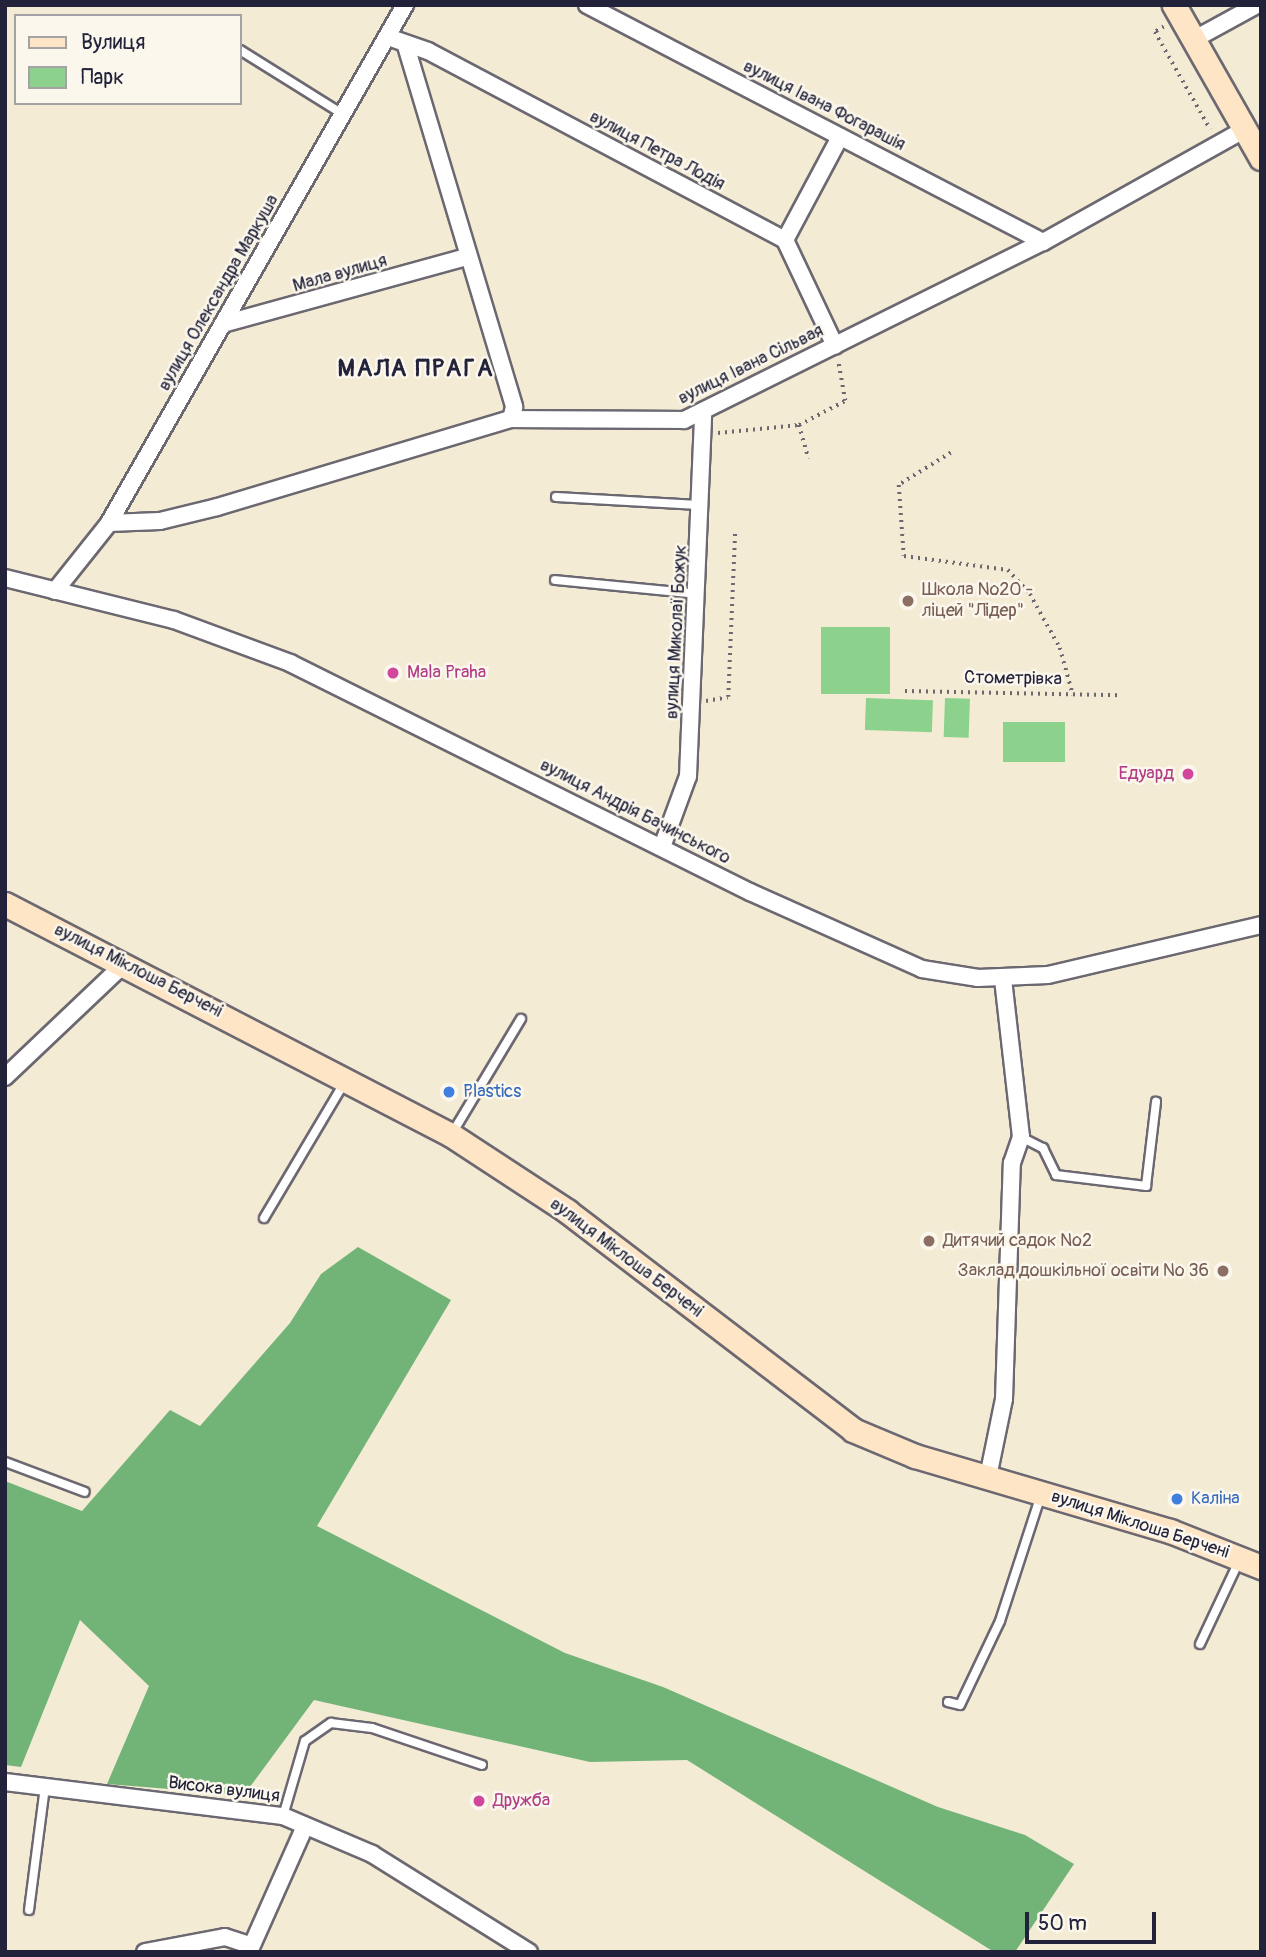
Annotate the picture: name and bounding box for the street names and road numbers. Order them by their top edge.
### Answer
street label: вулиця Івана Фогарашія [739,56,909,156]
street label: вулиця Петра Лодія [586,106,728,196]
street label: вулиця Олександра Маркуша [154,191,284,395]
street label: Мала вулиця [290,250,390,298]
street label: вулиця Івана Сільвая [675,320,827,410]
street label: вулиця Миколаї Божук [662,544,692,720]
street label: Стометрівка [964,667,1062,691]
street label: вулиця Андрія Бачинського [536,755,734,869]
street label: вулиця Міклоша Берчені [50,919,226,1023]
street label: вулиця Міклоша Берчені [545,1194,707,1322]
street label: вулиця Міклоша Берчені [1048,1486,1232,1564]
street label: Висока вулиця [167,1772,281,1808]

